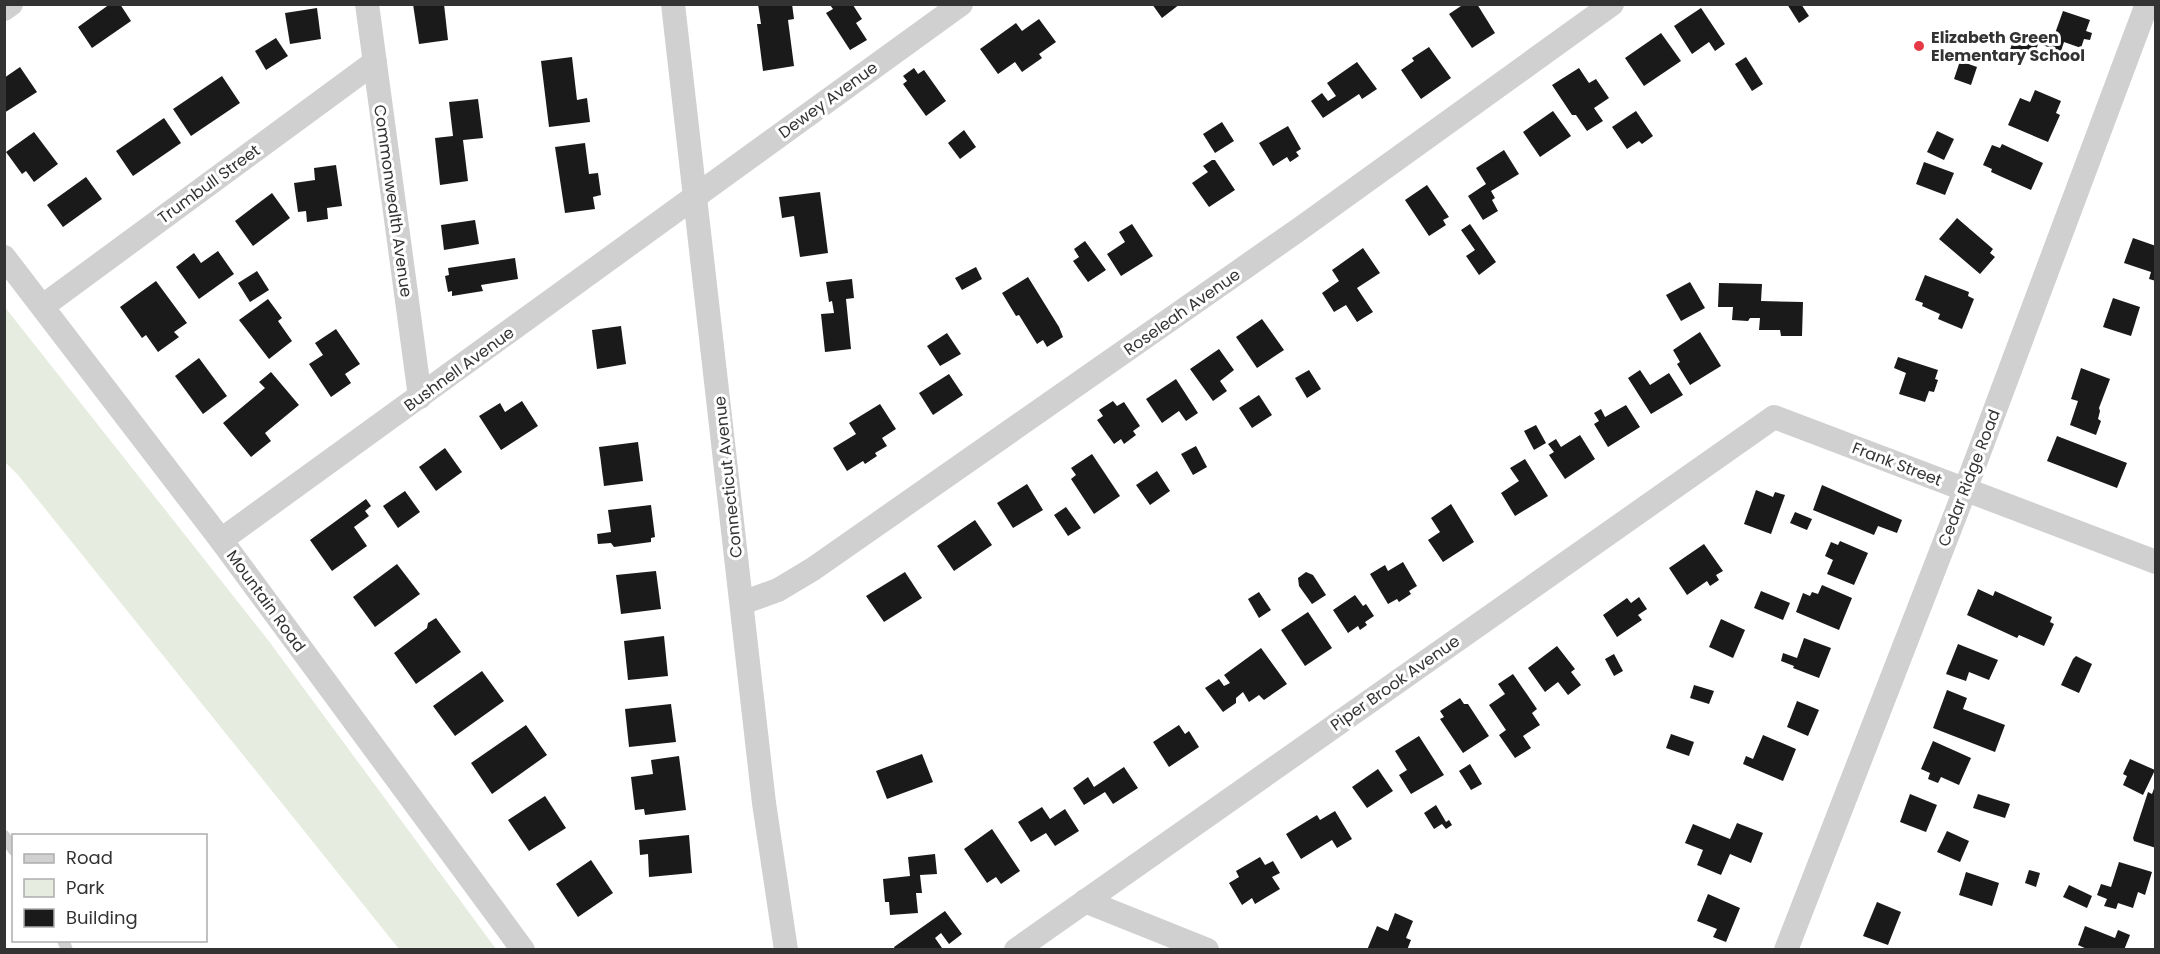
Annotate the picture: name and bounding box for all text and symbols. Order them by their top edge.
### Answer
place label: Elizabeth Green Elementary School [1931,26,2085,67]
marker: Elizabeth Green Elementary School [1912,39,1926,53]
street label: Dewey Avenue [774,56,882,144]
street label: Commonwealth Avenue [368,103,418,299]
street label: Trumbull Street [153,139,265,229]
street label: Roseleah Avenue [1119,263,1245,361]
street label: Bushnell Avenue [399,321,519,417]
street label: Connecticut Avenue [708,395,748,559]
street label: Cedar Ridge Road [1932,406,2006,550]
street label: Frank Street [1849,436,1945,492]
street label: Mountain Road [221,545,311,657]
street label: Piper Brook Avenue [1326,630,1464,736]
legend [12,834,207,942]
text: Road [66,845,113,870]
text: Park [66,875,105,900]
text: Building [66,905,138,930]

